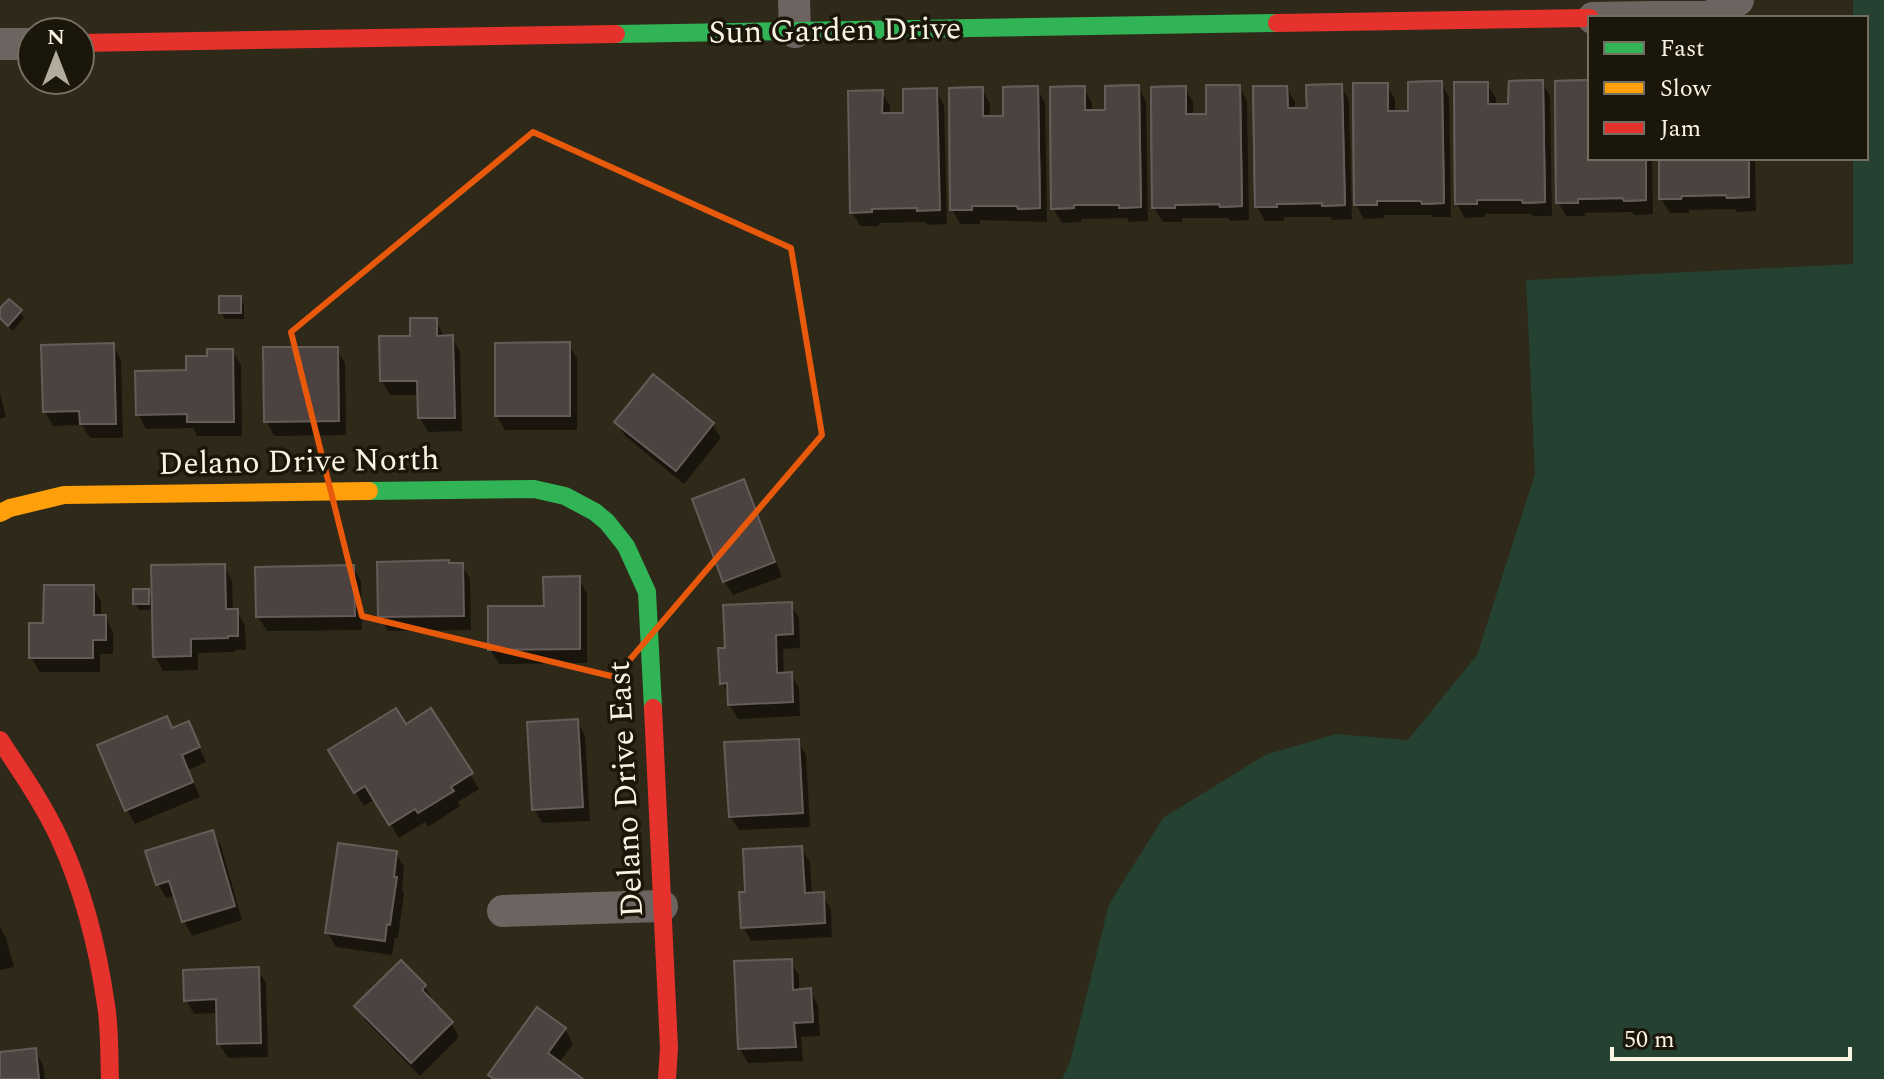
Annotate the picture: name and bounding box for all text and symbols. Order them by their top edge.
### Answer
street label: Sun Garden Drive [708,4,962,58]
north arrow [16,16,96,96]
legend [1588,16,1868,160]
text: N [47,21,65,54]
text: Fast [1660,31,1705,67]
text: Slow [1660,71,1712,107]
text: Jam [1660,111,1701,147]
street label: Delano Drive North [158,435,440,489]
street label: Delano Drive East [595,659,657,919]
scale bar [1612,1011,1850,1061]
text: 50 m [1624,1022,1675,1058]

